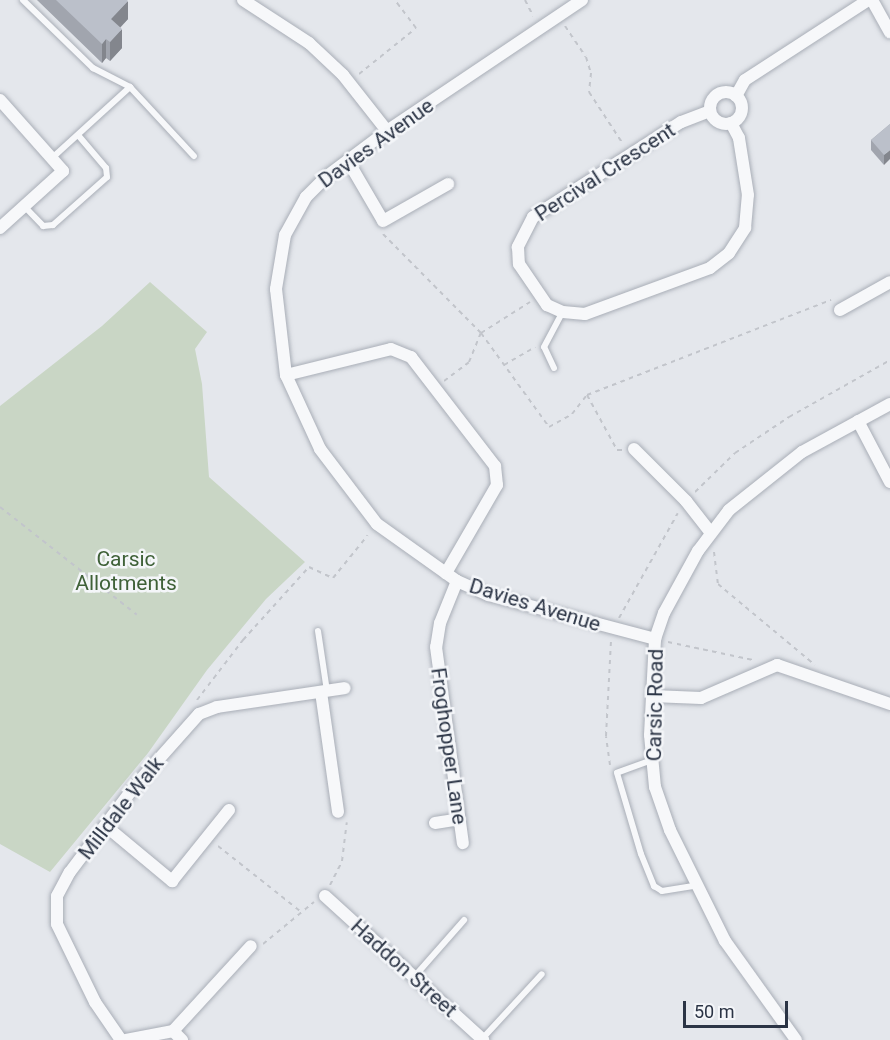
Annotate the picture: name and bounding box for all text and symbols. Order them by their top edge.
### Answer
street label: Davies Avenue [314,93,438,193]
street label: Percival Crescent [530,117,680,227]
park label: Carsic Allotments [75,546,177,596]
street label: Davies Avenue [466,573,604,637]
street label: Carsic Road [641,649,669,761]
street label: Froghopper Lane [426,666,472,826]
street label: Milldale Walk [73,751,169,865]
street label: Haddon Street [346,914,462,1022]
scale bar [686,989,791,1027]
text: 50 m [694,1001,734,1022]

